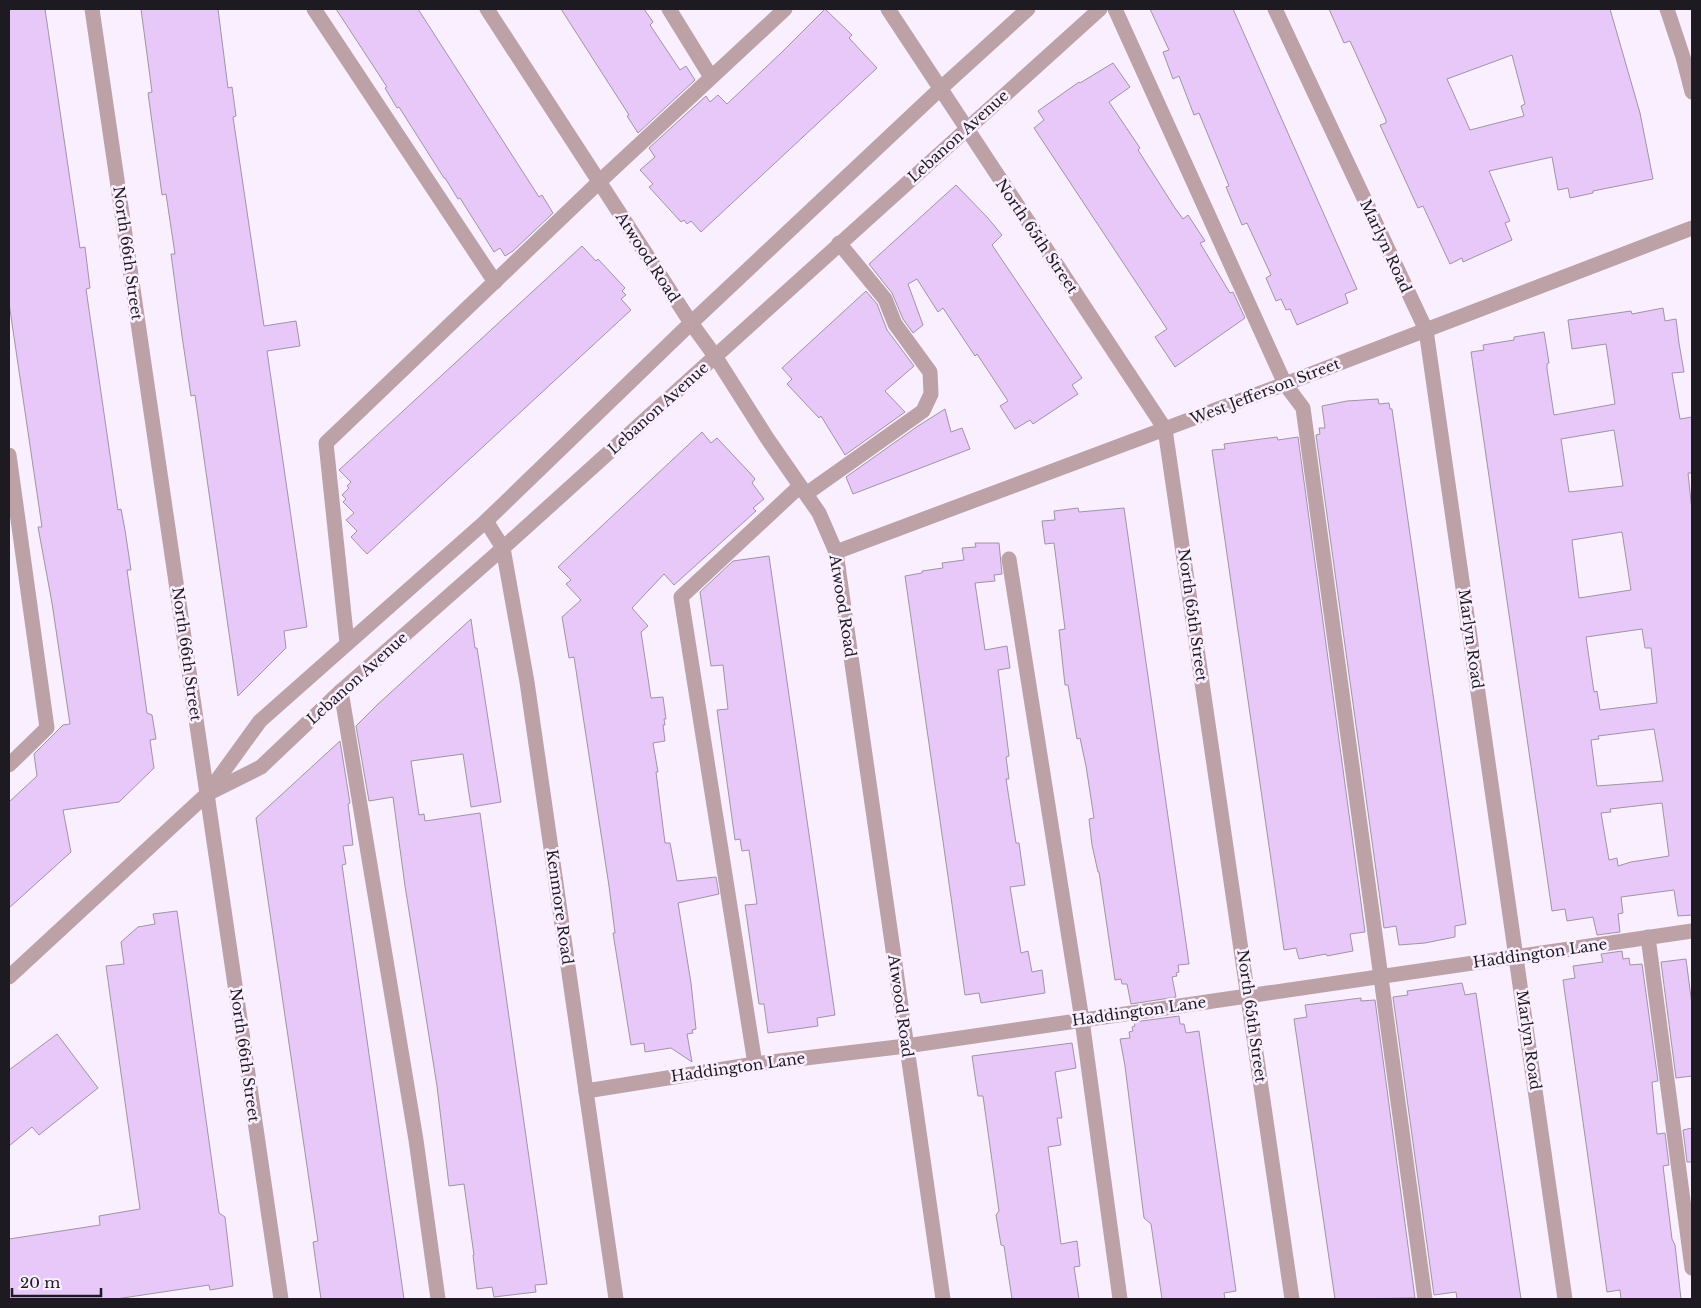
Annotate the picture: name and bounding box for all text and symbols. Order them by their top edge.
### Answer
street label: Lebanon Avenue [904,86,1012,186]
street label: North 65th Street [992,175,1082,297]
street label: North 66th Street [109,185,147,322]
street label: Marlyn Road [1356,196,1416,296]
street label: Atwood Road [611,208,684,306]
street label: West Jefferson Street [1186,354,1343,429]
street label: Lebanon Avenue [604,358,712,458]
street label: North 65th Street [1174,547,1212,683]
street label: Atwood Road [825,552,860,659]
street label: North 66th Street [168,586,206,723]
street label: Marlyn Road [1455,588,1487,690]
street label: Lebanon Avenue [303,628,411,728]
street label: Kenmore Road [543,848,577,966]
street label: Haddington Lane [1472,934,1608,972]
street label: North 65th Street [1233,948,1271,1084]
street label: Atwood Road [884,952,918,1059]
street label: North 66th Street [226,987,264,1124]
street label: Marlyn Road [1513,989,1545,1091]
street label: Haddington Lane [1071,992,1207,1030]
street label: Haddington Lane [670,1048,806,1086]
scale bar [12,1266,101,1298]
text: 20 m [20,1273,60,1292]

